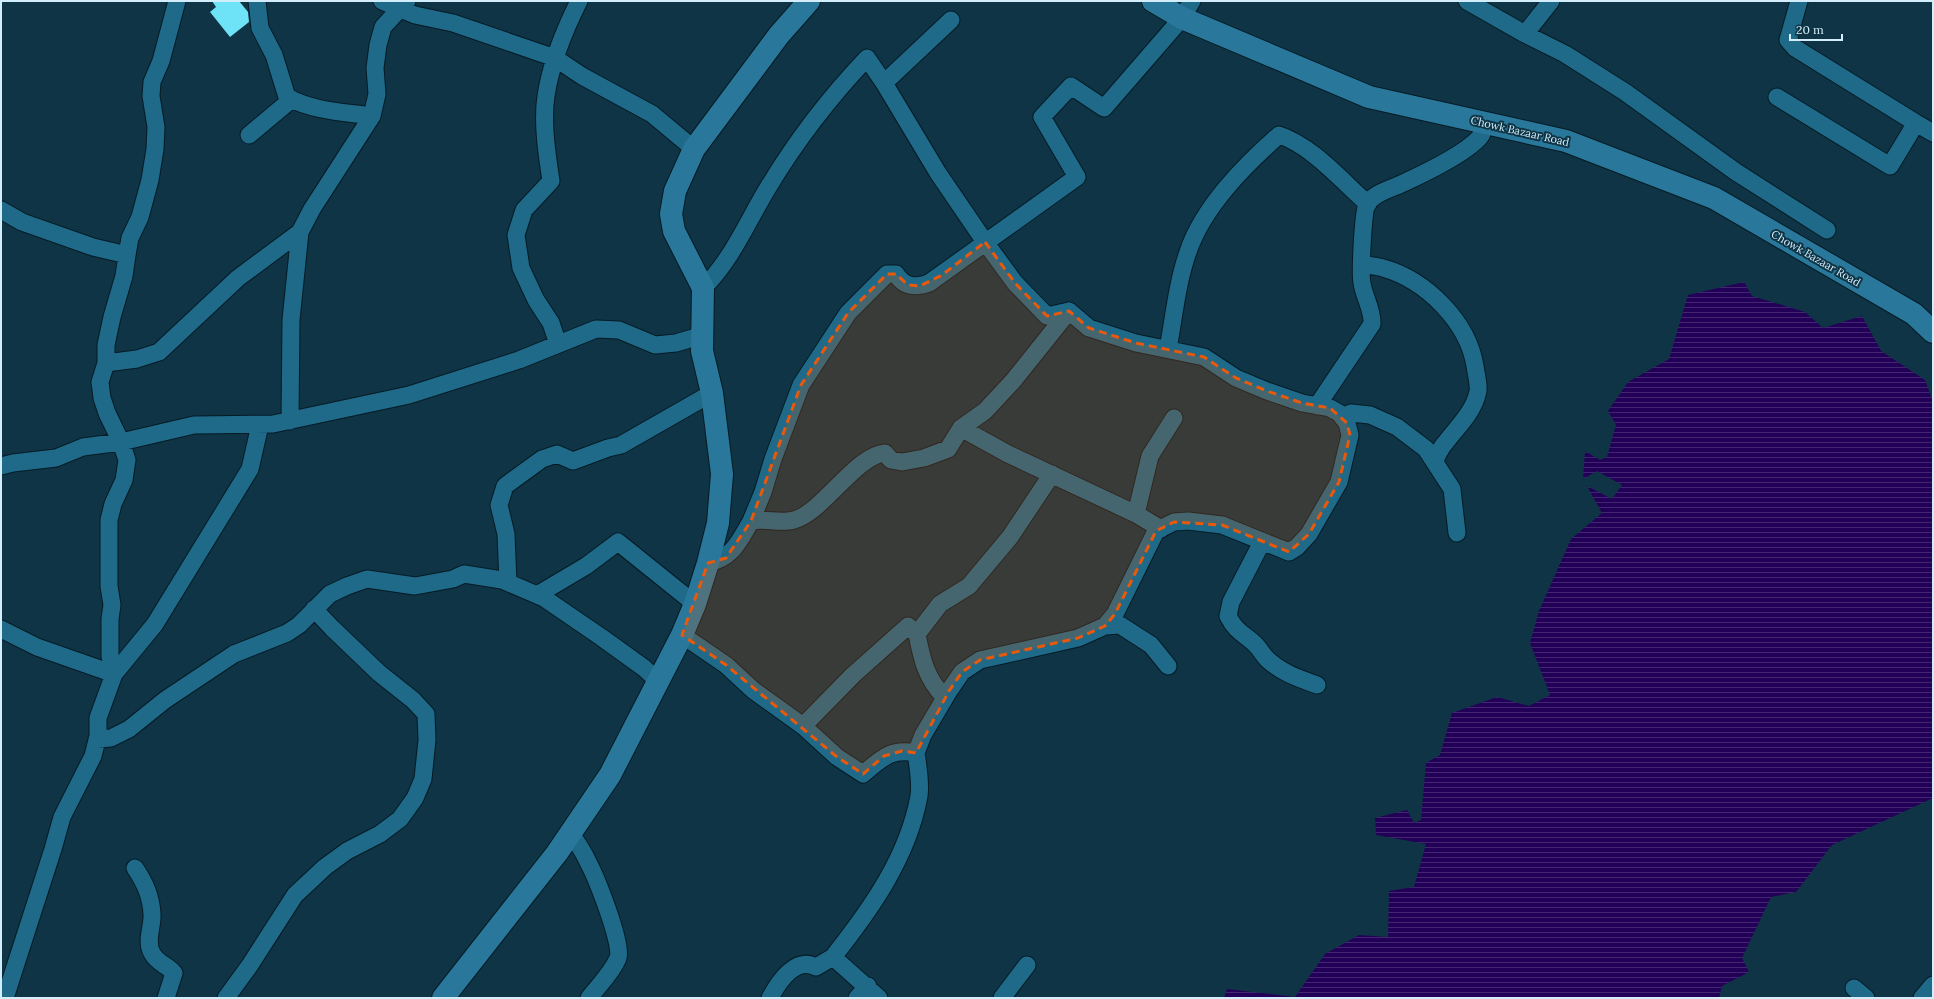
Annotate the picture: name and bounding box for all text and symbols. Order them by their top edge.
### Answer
scale bar [1790,16,1842,42]
text: 20 m [1796,22,1824,37]
street label: Chowk Bazaar Road [1469,113,1571,149]
street label: Chowk Bazaar Road [1769,227,1864,289]

